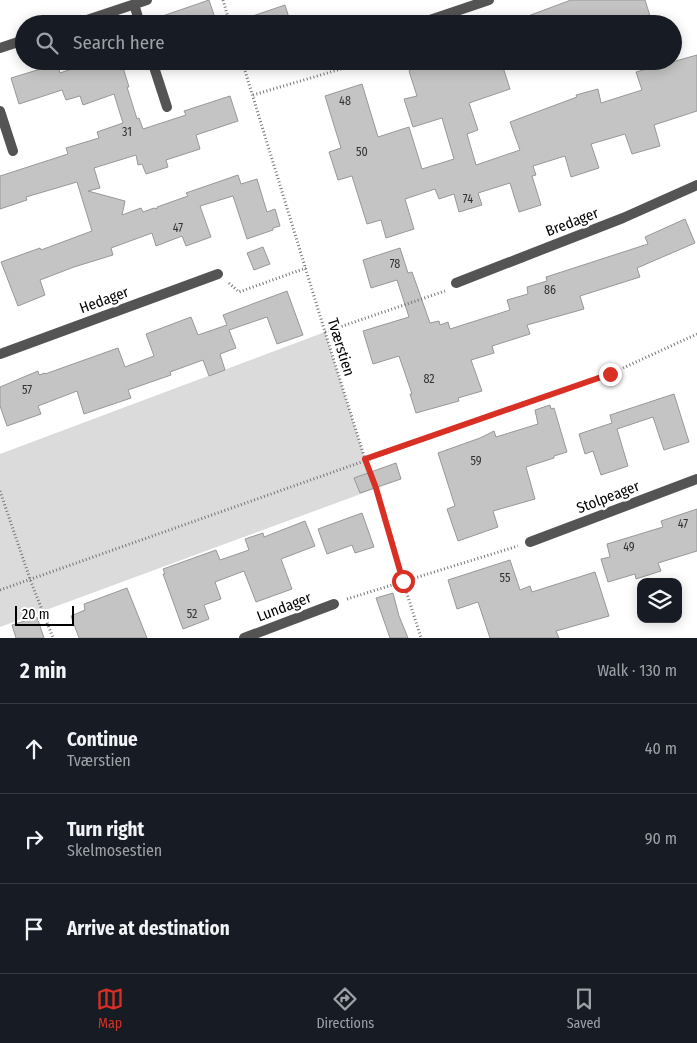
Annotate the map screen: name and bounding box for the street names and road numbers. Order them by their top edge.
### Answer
street label: Bredager [543,203,602,240]
street label: Hedager [77,283,132,317]
street label: Tværstien [324,316,358,378]
street label: Stolpeager [574,477,643,517]
street label: Lundager [254,588,314,626]

